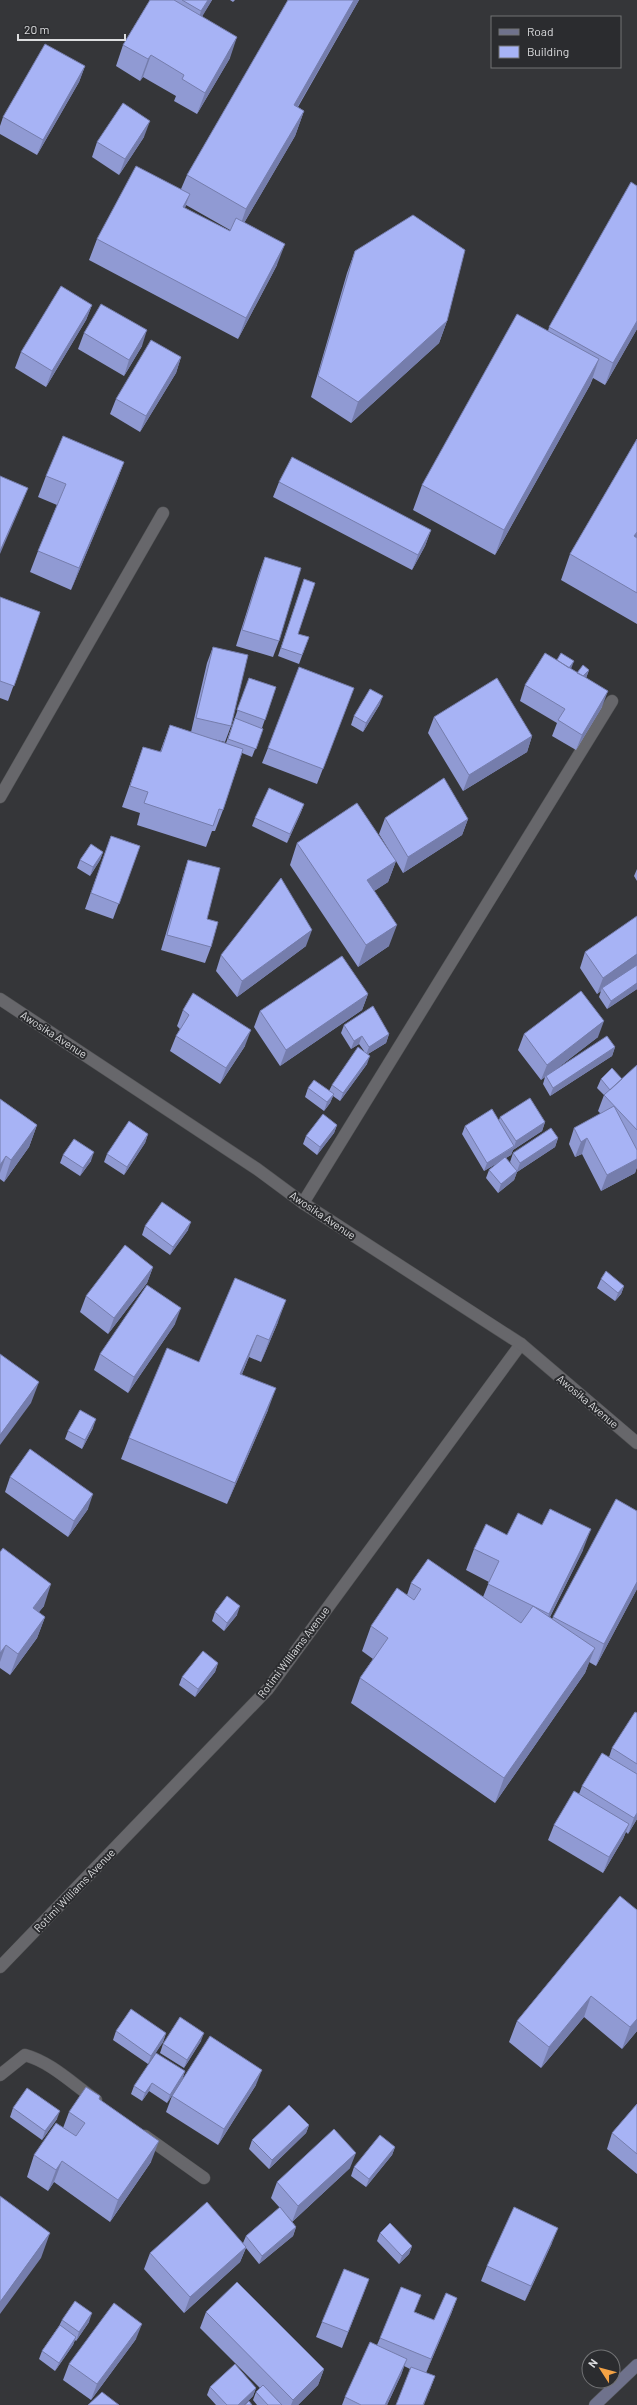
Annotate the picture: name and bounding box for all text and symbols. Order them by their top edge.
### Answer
scale bar [18,16,125,42]
legend [491,16,621,68]
text: 20 m [24,22,50,36]
text: Road [527,24,554,38]
text: Building [527,44,569,58]
street label: Awosika Avenue [18,1008,90,1060]
street label: Awosika Avenue [288,1188,358,1242]
street label: Awosika Avenue [555,1371,622,1431]
street label: Rotimi Williams Avenue [254,1604,332,1700]
street label: Rotimi Williams Avenue [31,1845,117,1934]
north arrow [581,2349,621,2389]
text: N [585,2356,600,2370]

